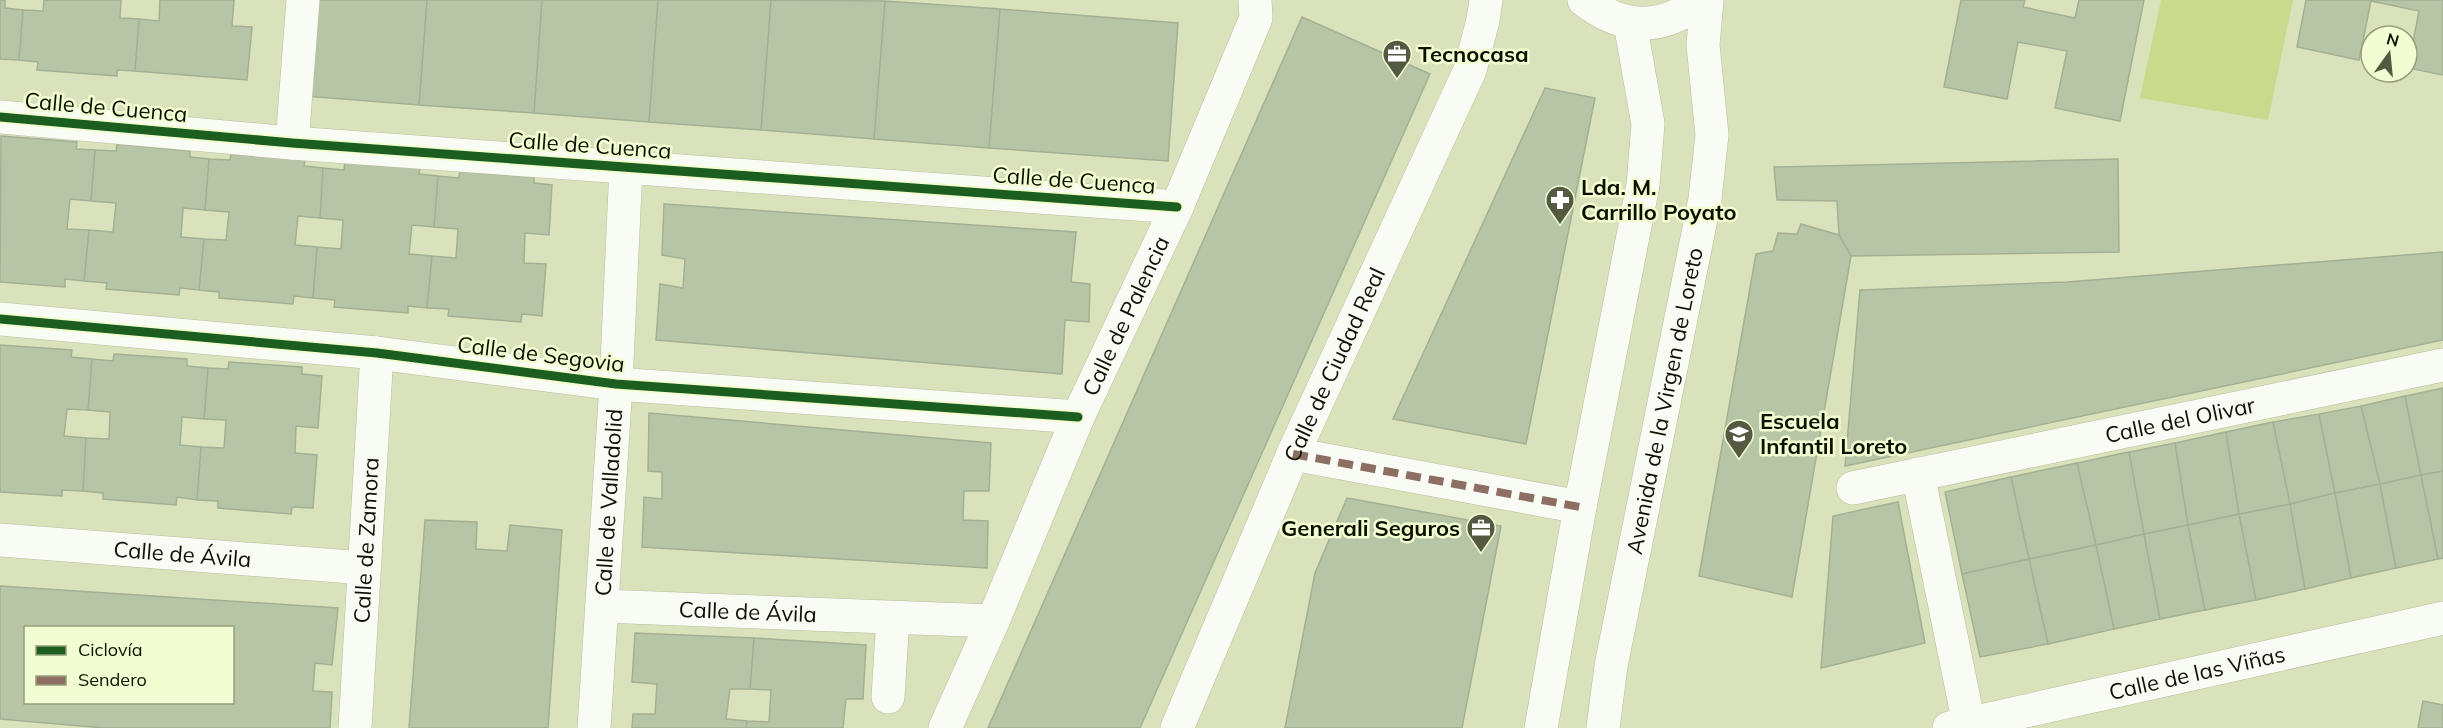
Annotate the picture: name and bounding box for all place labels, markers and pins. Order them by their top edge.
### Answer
office icon: Tecnocasa [1381,38,1413,80]
place label: Tecnocasa [1418,40,1529,68]
place label: Lda. M. Carrillo Poyato [1581,173,1736,226]
pharmacy icon: Lda. M. Carrillo Poyato [1544,184,1576,226]
place label: Escuela Infantil Loreto [1760,407,1907,460]
school or university icon: Escuela Infantil Loreto [1723,418,1755,460]
office icon: Generali Seguros [1465,512,1497,554]
place label: Generali Seguros [1281,514,1460,542]

